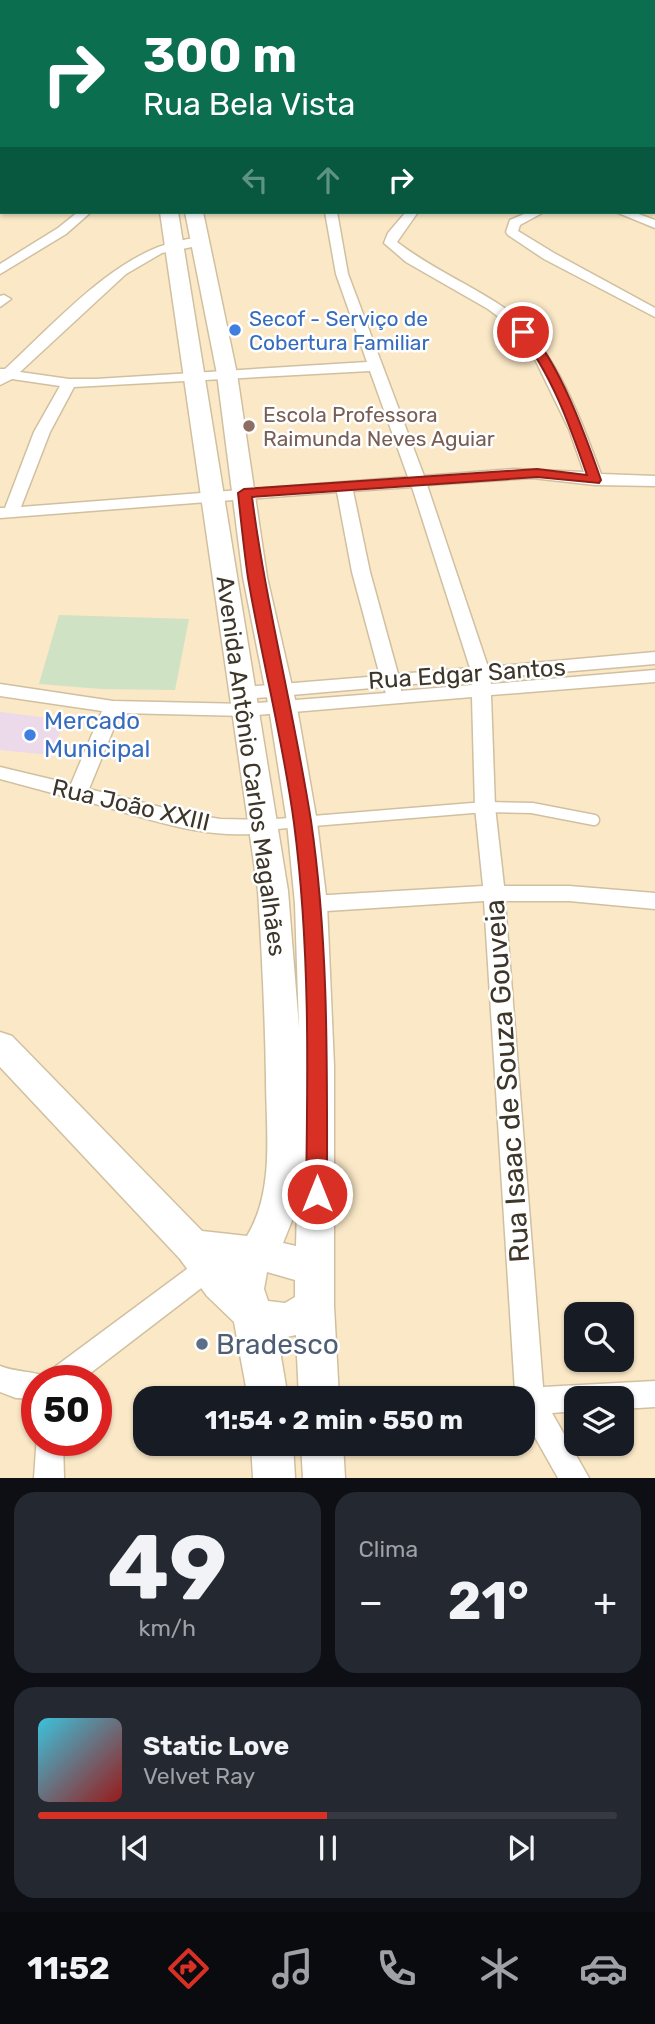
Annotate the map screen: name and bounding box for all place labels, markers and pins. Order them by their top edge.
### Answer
pin [493,302,553,362]
place label: Secof - Serviço de Cobertura Familiar [249,306,429,355]
marker: Secof - Serviço de Cobertura Familiar [227,322,243,338]
place label: Escola Professora Raimunda Neves Aguiar [263,402,495,451]
marker: Escola Professora Raimunda Neves Aguiar [241,418,257,434]
place label: Mercado Municipal [44,707,150,763]
marker: Mercado Municipal [22,727,38,743]
place label: Bradesco [216,1328,339,1361]
marker: Bradesco [194,1336,210,1352]

